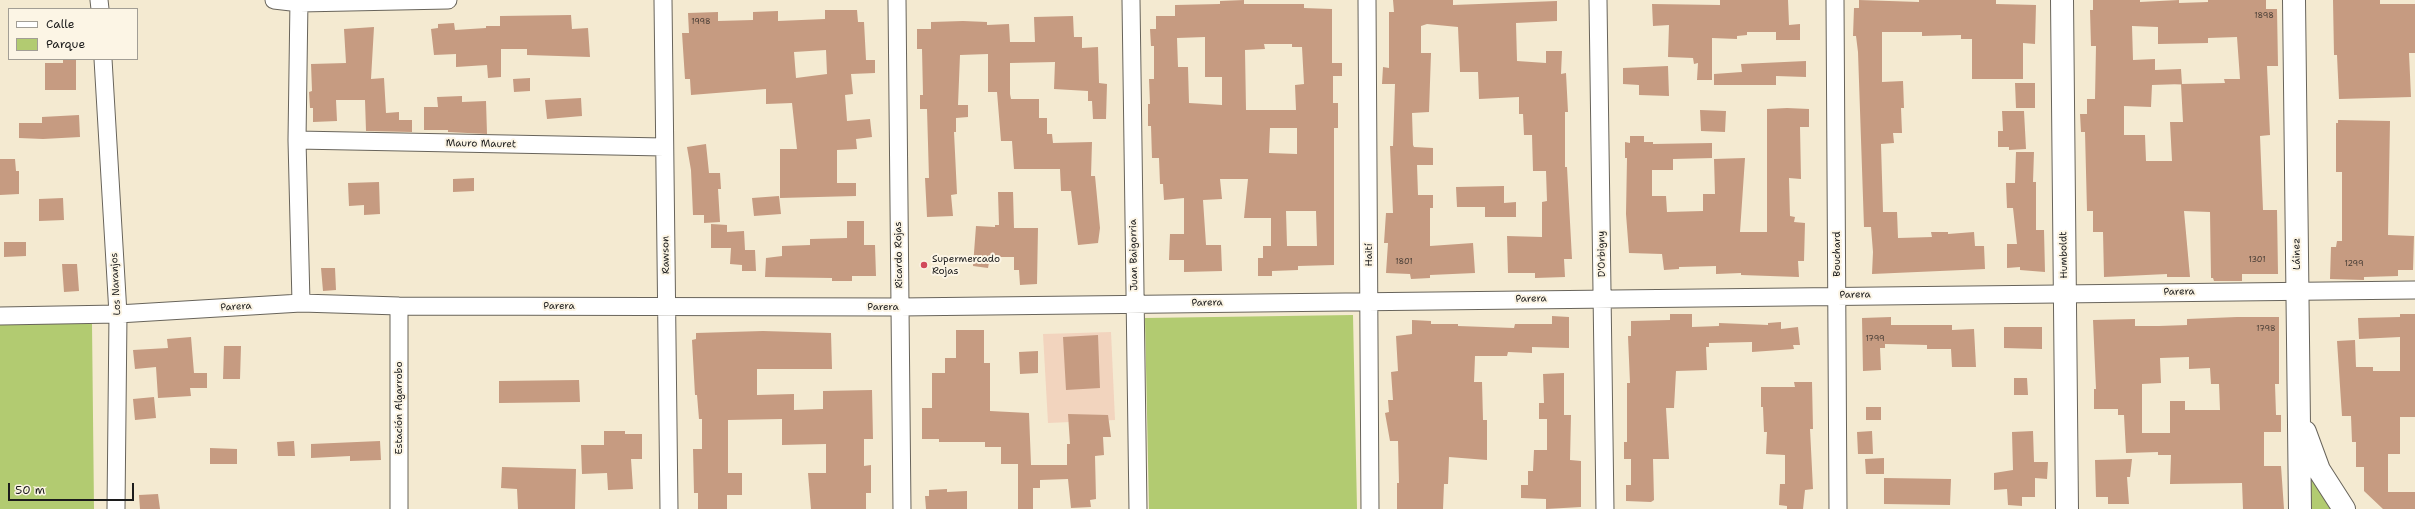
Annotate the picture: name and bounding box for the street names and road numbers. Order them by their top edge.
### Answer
street label: Mauro Mauret [446,137,516,151]
street label: Juan Baigorria [1127,219,1141,291]
street label: Ricardo Rojas [892,221,906,289]
street label: D'Orbigny [1596,231,1608,277]
street label: Bouchard [1831,231,1843,277]
street label: Humboldt [2058,231,2070,279]
street label: Rawson [660,236,672,274]
street label: Láinez [2291,238,2303,270]
street label: Haití [1363,243,1375,267]
street label: Los Naranjos [108,252,124,316]
street label: Parera [2163,286,2195,298]
street label: Parera [1839,289,1871,301]
street label: Parera [1515,293,1547,305]
street label: Parera [1191,297,1223,309]
street label: Parera [220,300,252,314]
street label: Parera [543,300,575,312]
street label: Parera [867,301,899,313]
street label: Estación Algarrobo [393,362,405,454]

